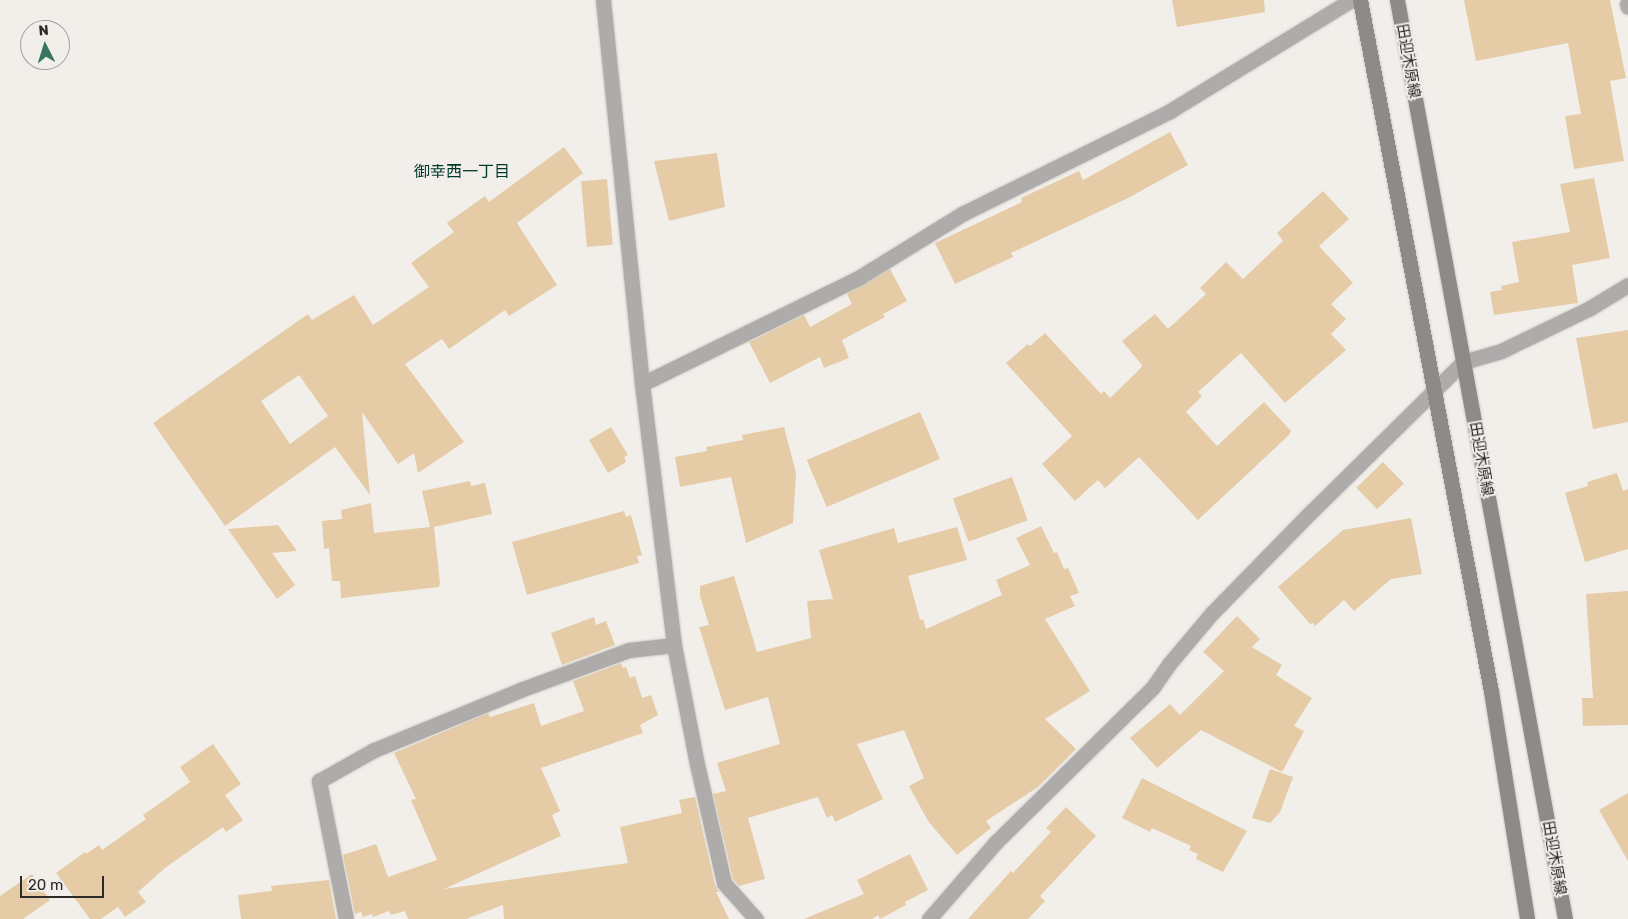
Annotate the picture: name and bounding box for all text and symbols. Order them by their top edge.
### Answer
north arrow [20,20,70,70]
text: N [38,22,49,39]
street label: 田迎木原線 [1393,23,1423,99]
district label: 御幸西一丁目 [414,162,510,182]
street label: 田迎木原線 [1466,421,1496,497]
street label: 田迎木原線 [1539,820,1569,896]
scale bar [22,866,106,898]
text: 20 m [28,876,63,894]

